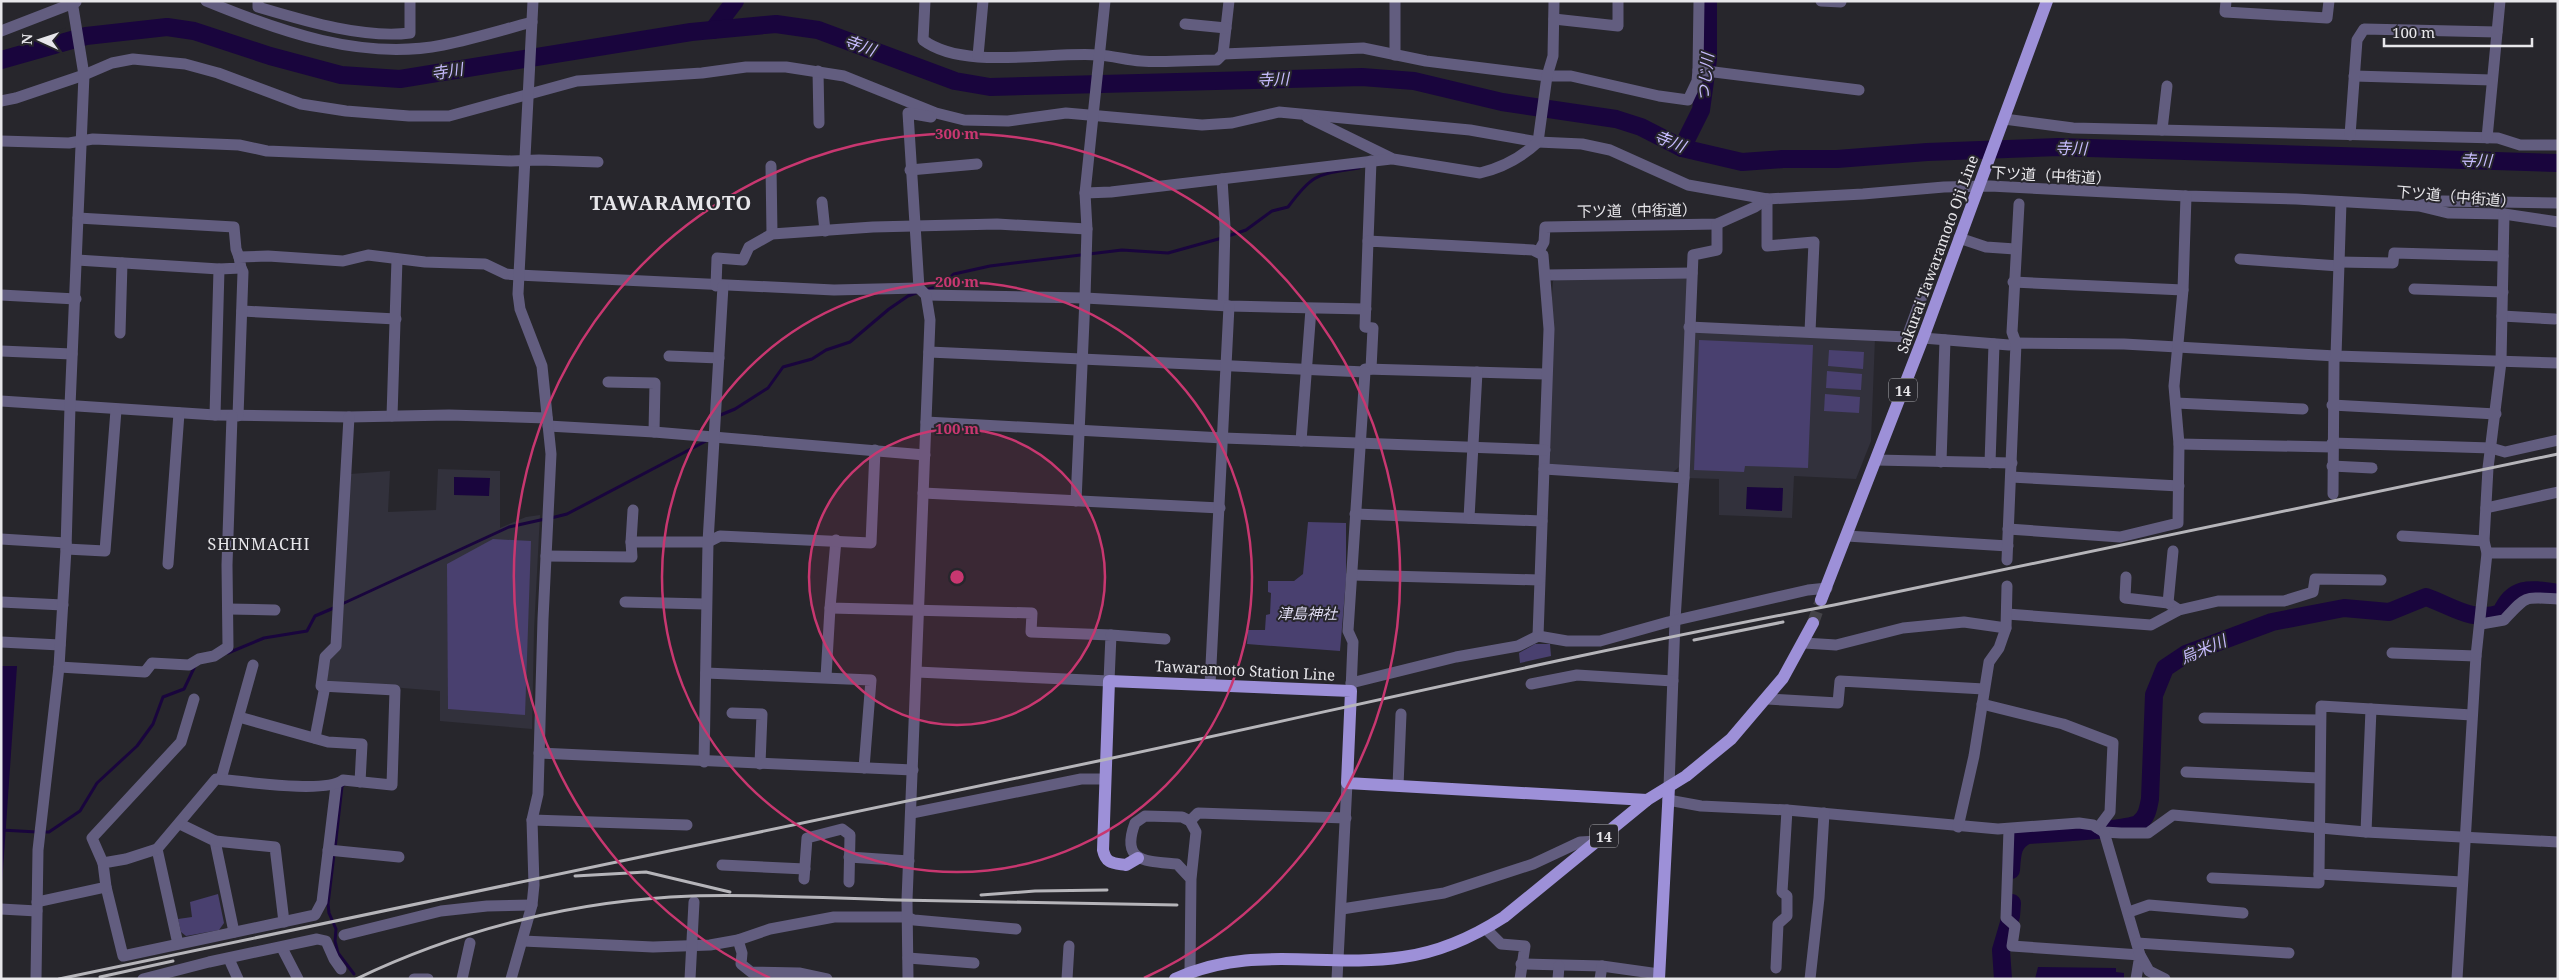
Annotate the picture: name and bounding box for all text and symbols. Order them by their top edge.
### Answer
north arrow [15,15,65,65]
scale bar [2384,15,2532,47]
text: 100 m [2392,22,2435,42]
water label: 寺川 [841,29,881,61]
text: N [17,33,36,45]
water label: つじ川 [1692,50,1719,102]
water label: 寺川 [429,57,466,84]
water label: 寺川 [1257,67,1291,91]
text: 300 m [935,123,979,143]
water label: 寺川 [1651,125,1691,158]
water label: 寺川 [2055,137,2089,159]
water label: 寺川 [2460,148,2494,172]
street label: Sakurai Tawaramoto Oji Line [1892,152,1982,356]
street label: 下ツ道（中街道） [1991,162,2111,188]
street label: 下ツ道（中街道） [2395,181,2517,211]
district label: TAWARAMOTO [590,189,752,216]
street label: 下ツ道（中街道） [1577,199,1697,221]
text: 200 m [935,271,979,291]
road number: 14 [1889,378,1917,402]
text: 100 m [935,418,979,438]
district label: SHINMACHI [208,533,310,555]
centre of rings [948,568,966,586]
park label: 津島神社 [1277,603,1339,623]
water label: 烏米川 [2177,629,2231,669]
street label: Tawaramoto Station Line [1154,655,1336,685]
road number: 14 [1590,824,1618,848]

